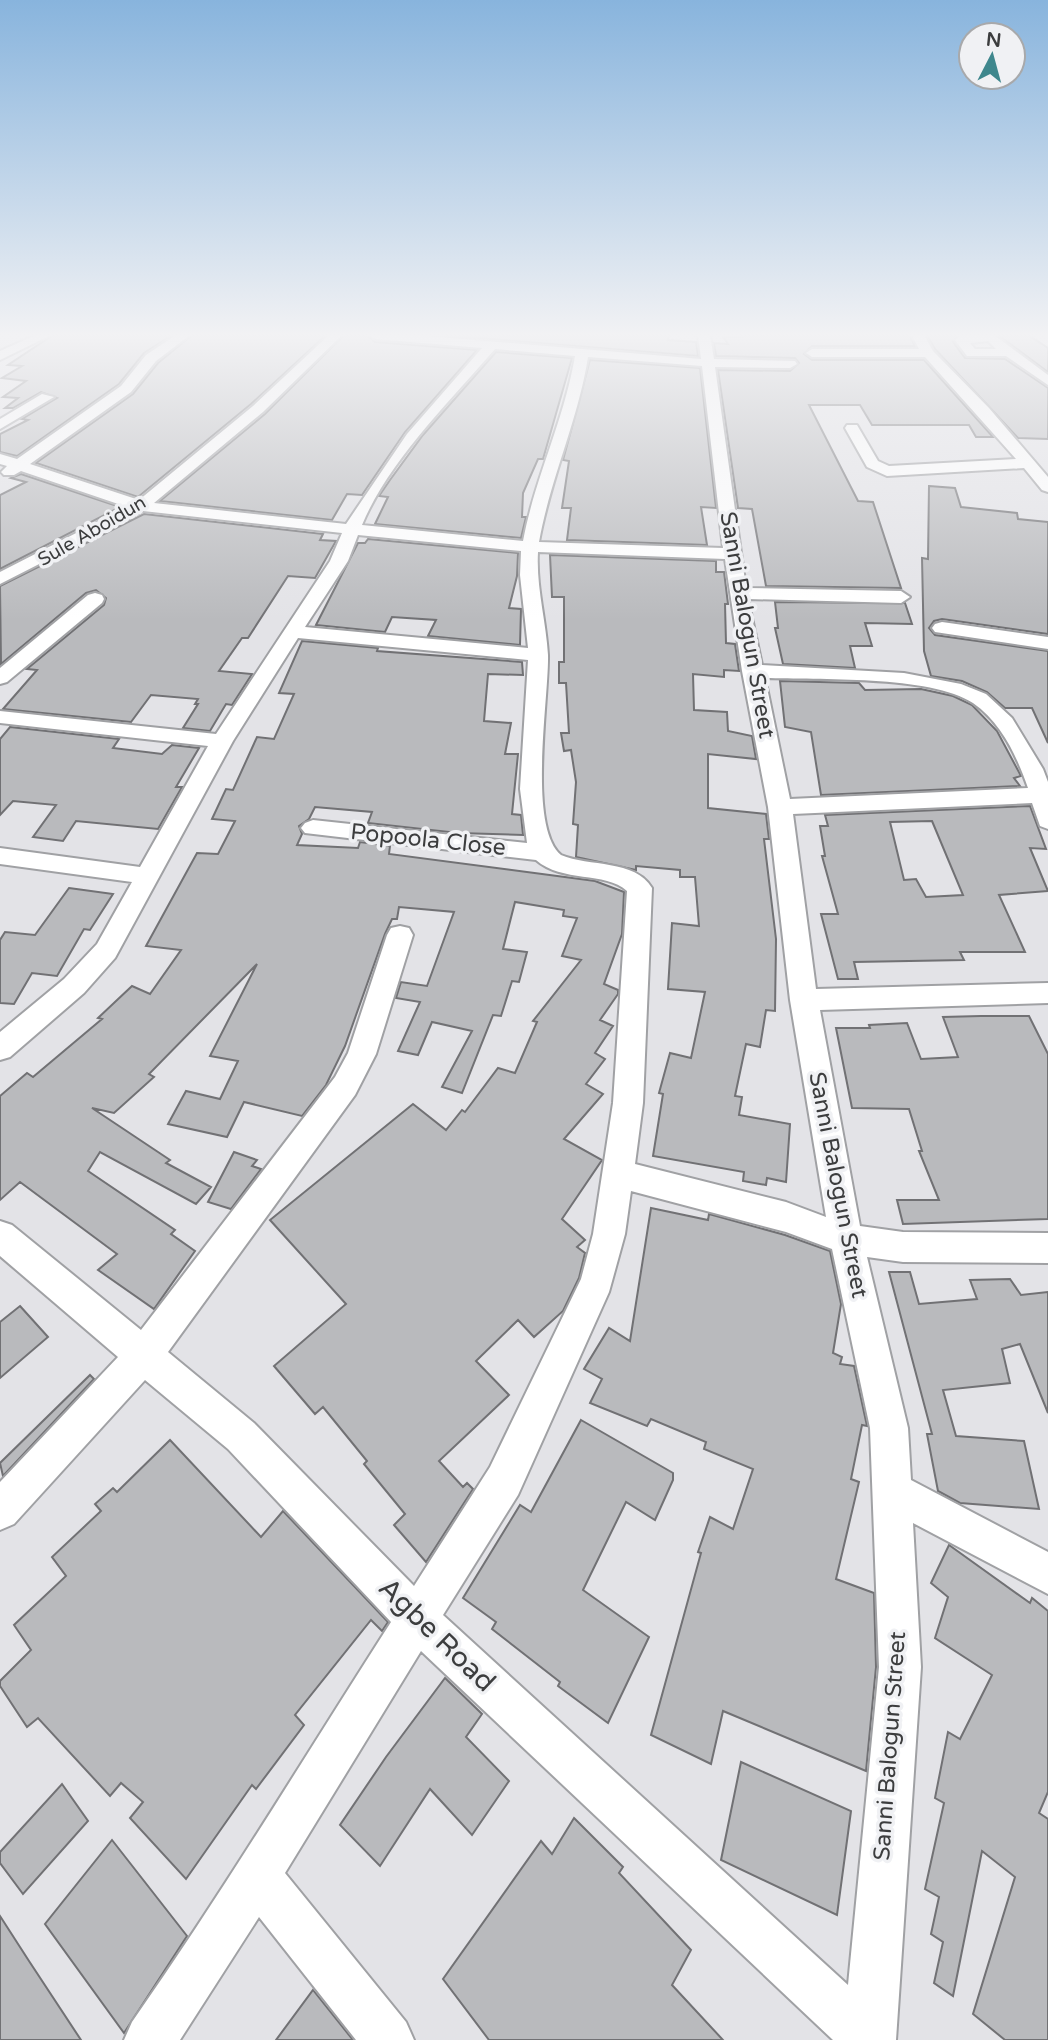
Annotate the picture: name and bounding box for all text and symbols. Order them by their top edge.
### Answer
north arrow [957,21,1027,91]
text: N [985,28,1002,52]
street label: Sule Aboidun [34,491,150,571]
street label: Sanni Balogun Street [713,509,781,741]
street label: Popoola Close [349,818,507,862]
street label: Sanni Balogun Street [802,1070,874,1301]
street label: Agbe Road [371,1571,503,1699]
street label: Sanni Balogun Street [868,1630,912,1862]

